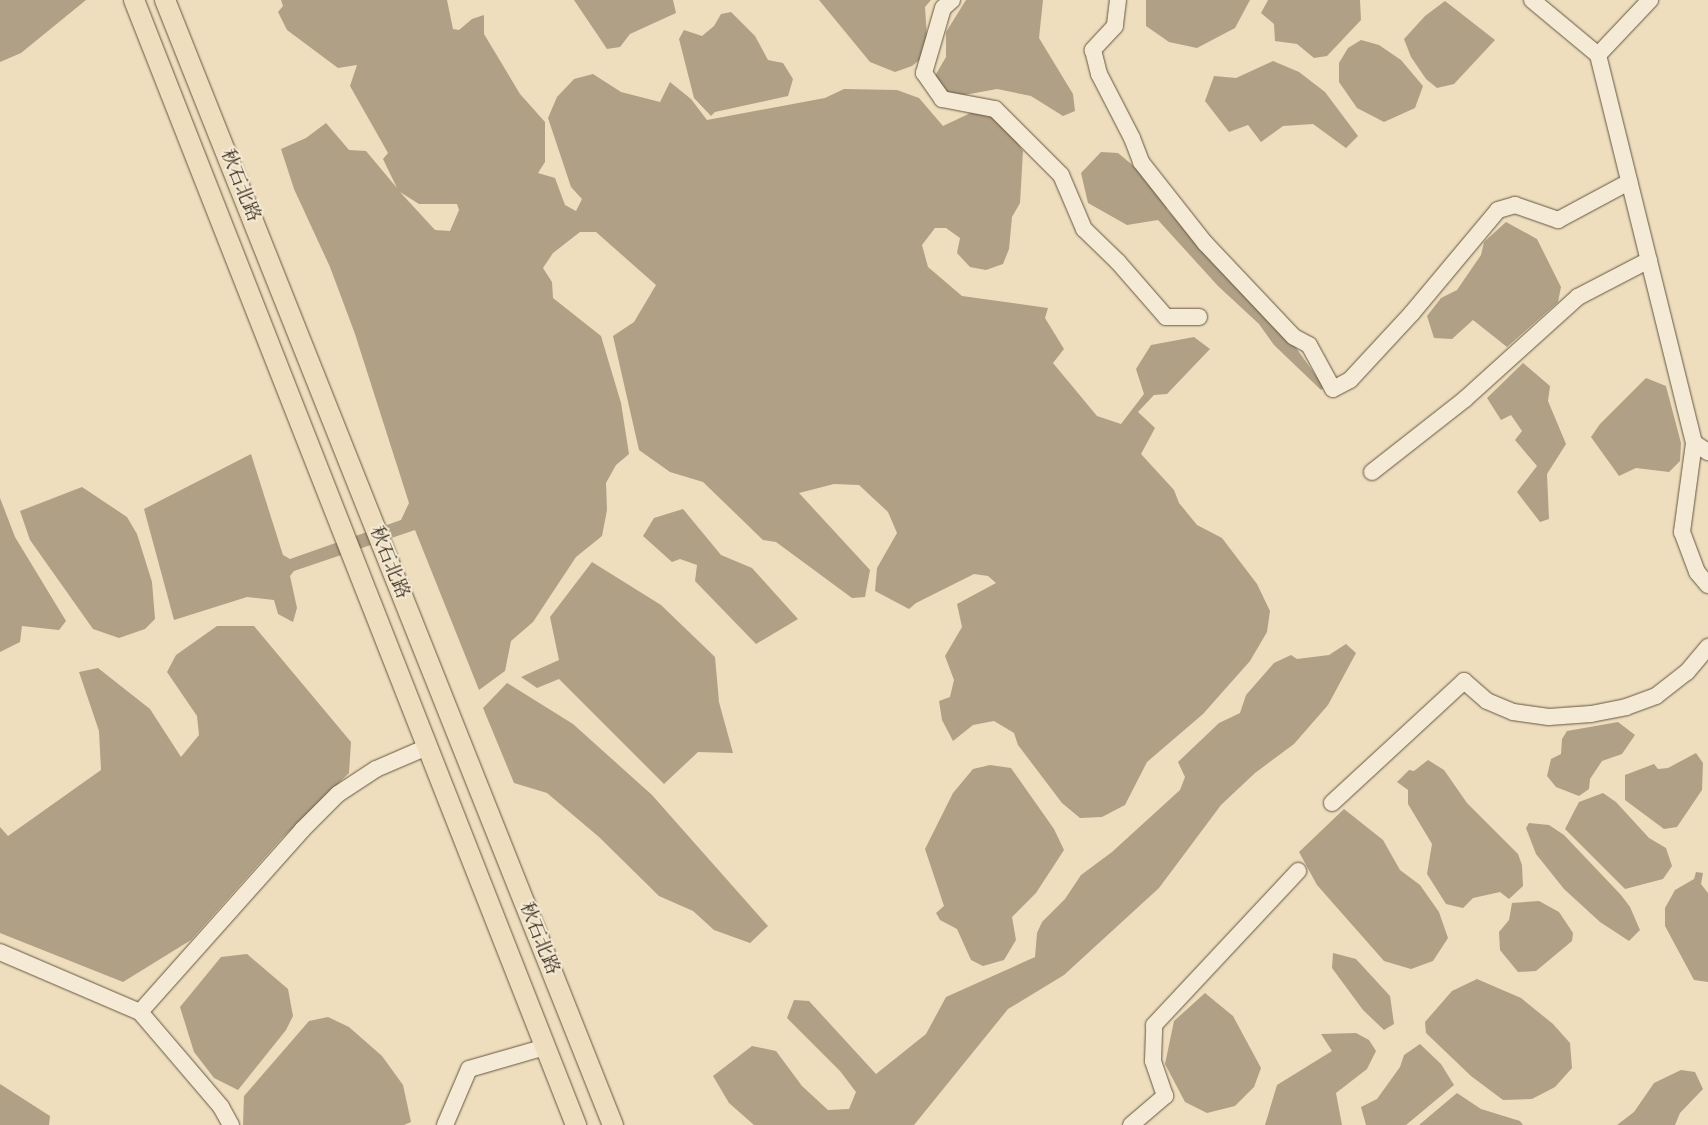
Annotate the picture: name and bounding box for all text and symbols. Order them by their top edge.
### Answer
street label: 秋石北路 [214,146,264,226]
street label: 秋石北路 [363,523,413,603]
street label: 秋石北路 [513,899,563,979]

